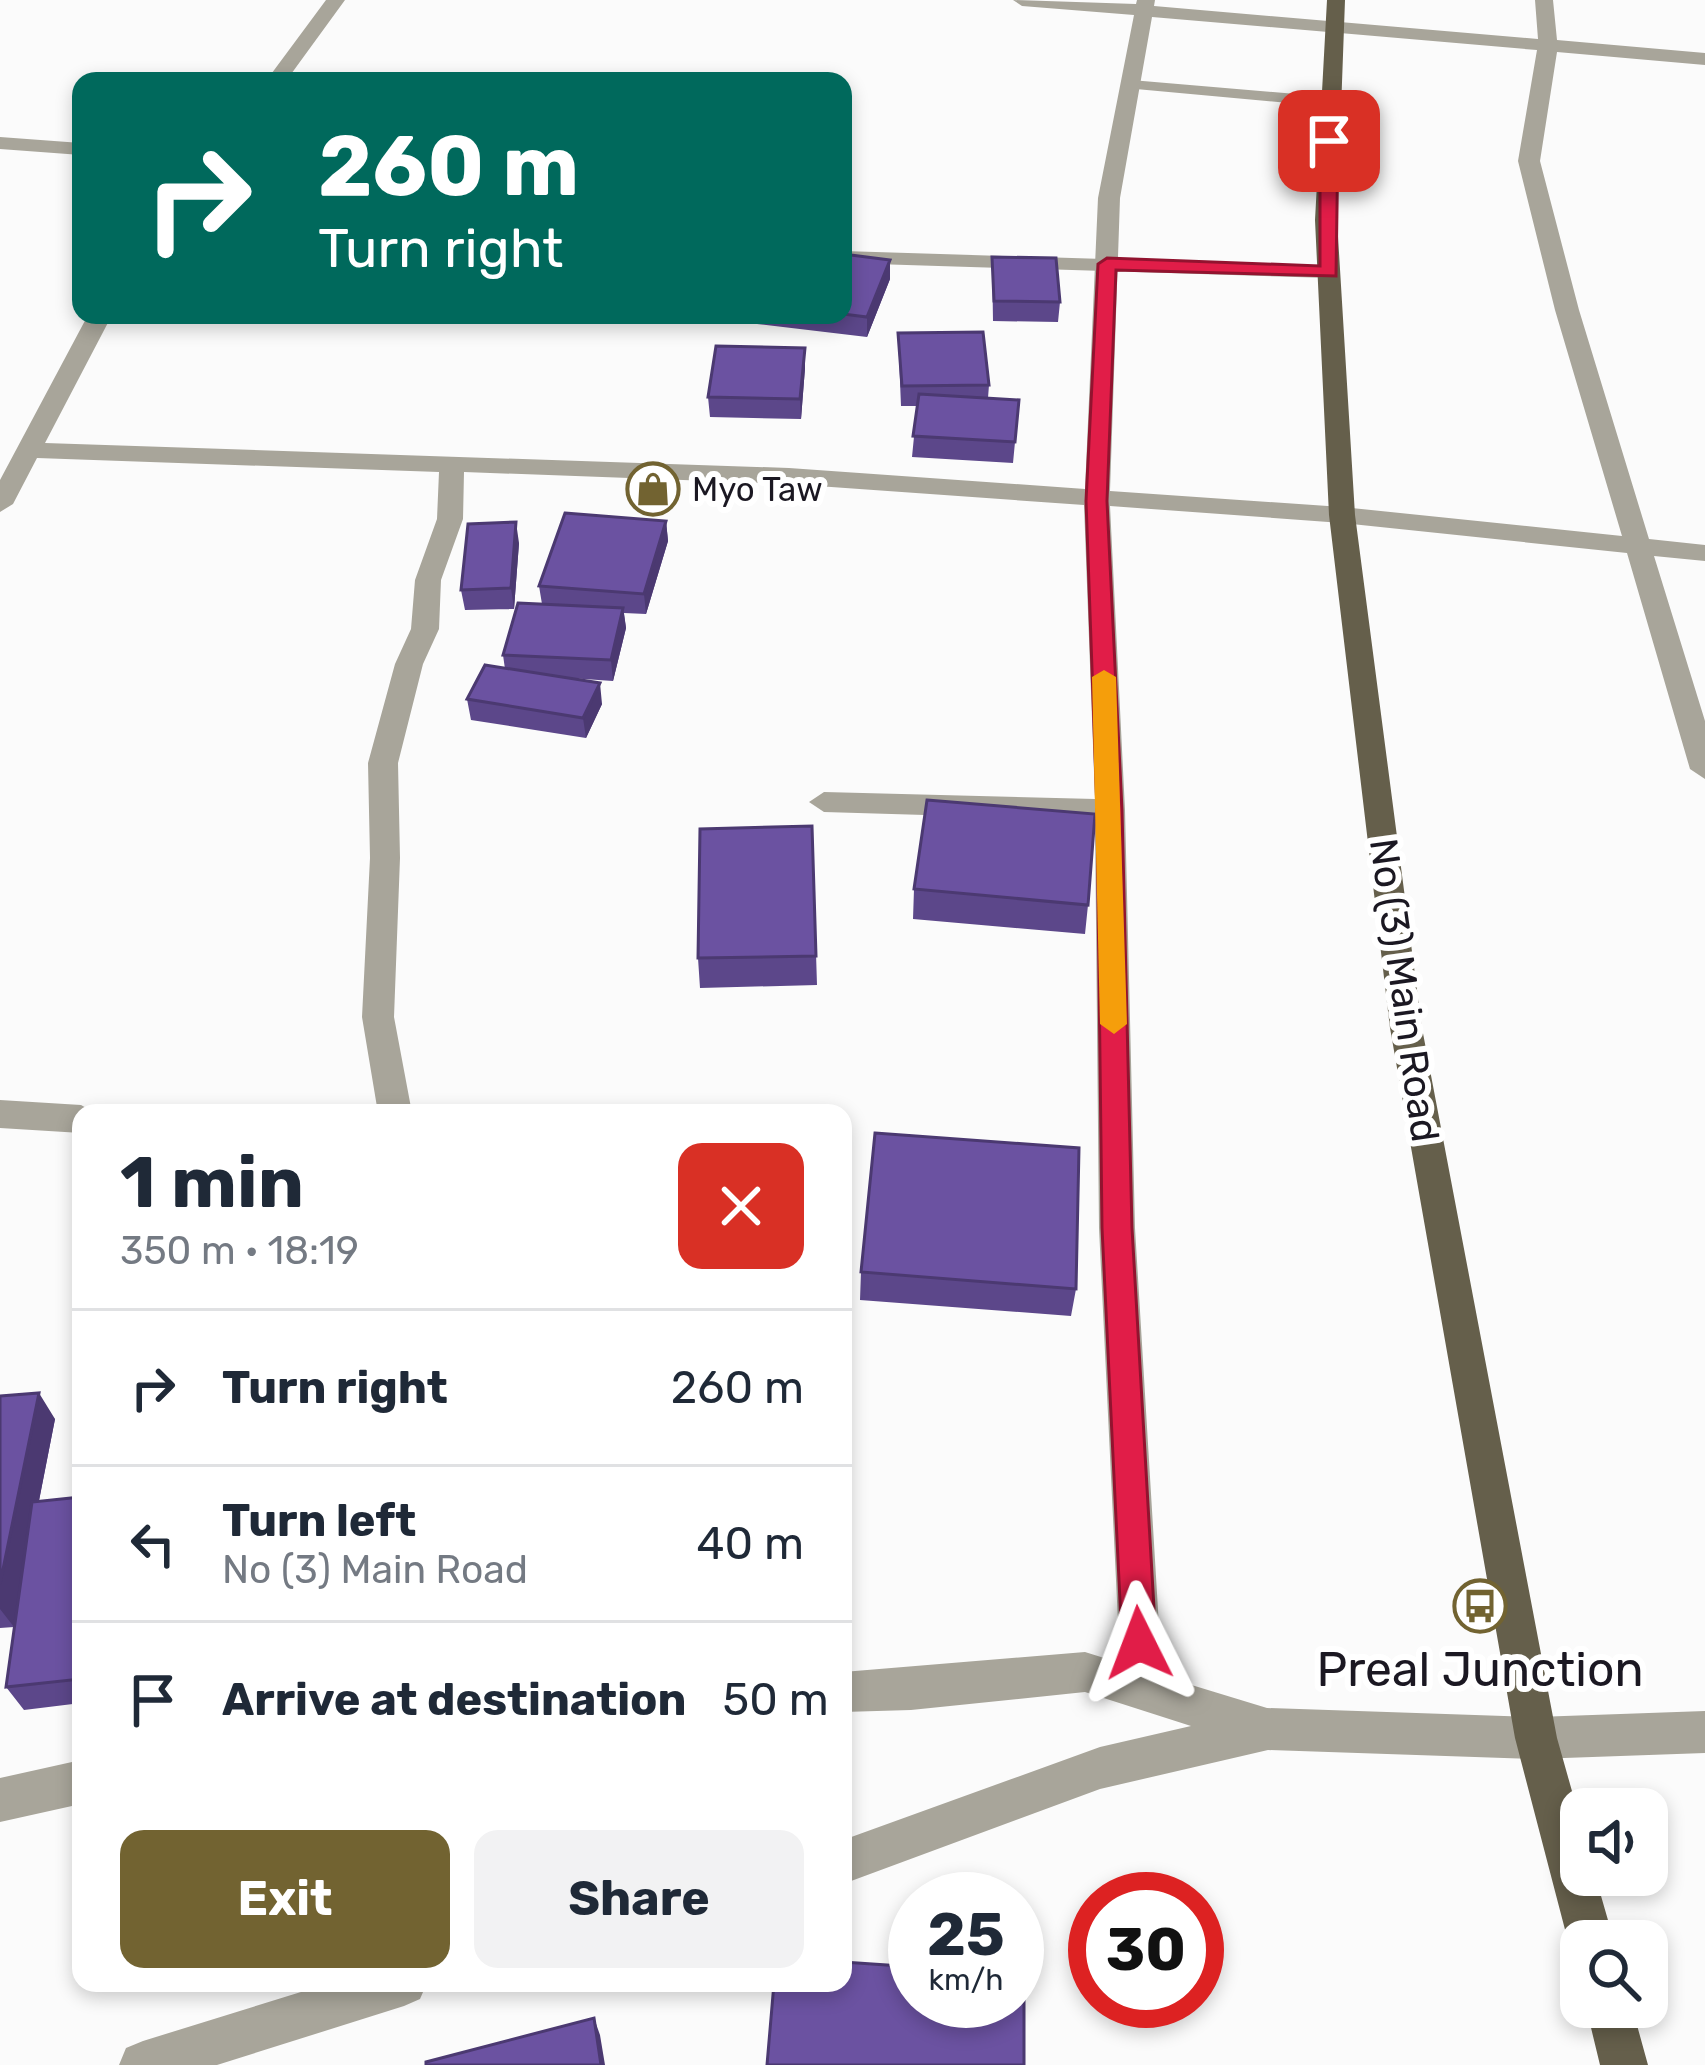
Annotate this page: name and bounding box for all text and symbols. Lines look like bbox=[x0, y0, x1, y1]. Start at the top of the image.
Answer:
pin bbox=[1278, 90, 1380, 192]
icon: arrive bbox=[1296, 108, 1362, 174]
text: 260 m bbox=[318, 116, 579, 216]
icon: right bbox=[120, 120, 276, 276]
text: Turn right bbox=[318, 217, 563, 281]
shop icon: Myo Taw bbox=[625, 461, 681, 517]
place label: Myo Taw bbox=[692, 470, 823, 509]
street label: No (3) Main Road bbox=[1360, 835, 1448, 1145]
text: 1 min bbox=[120, 1140, 304, 1225]
button: close bbox=[678, 1143, 804, 1269]
text: 350 m · 18:19 bbox=[120, 1228, 359, 1274]
icon: right bbox=[120, 1355, 186, 1421]
text: Turn right bbox=[222, 1361, 448, 1414]
text: 260 m bbox=[671, 1361, 804, 1414]
text: Turn left bbox=[222, 1494, 416, 1547]
icon: left bbox=[120, 1511, 186, 1577]
text: 40 m bbox=[696, 1517, 804, 1570]
text: No (3) Main Road bbox=[222, 1547, 528, 1593]
bus stop icon: Preal Junction bbox=[1452, 1578, 1508, 1634]
position arrow bbox=[1076, 1580, 1202, 1706]
place label: Preal Junction bbox=[1316, 1641, 1644, 1698]
icon: arrive bbox=[120, 1667, 186, 1733]
text: Arrive at destination bbox=[222, 1673, 687, 1726]
text: 50 m bbox=[723, 1673, 829, 1726]
map controls bbox=[1560, 1788, 1668, 2028]
button: sound bbox=[1560, 1788, 1668, 1896]
button: Exit bbox=[120, 1830, 450, 1968]
button: Share bbox=[474, 1830, 804, 1968]
speed limit sign: 30 bbox=[1068, 1872, 1224, 2028]
text: 25 bbox=[927, 1899, 1005, 1970]
button: search bbox=[1560, 1920, 1668, 2028]
text: km/h bbox=[929, 1962, 1003, 1998]

